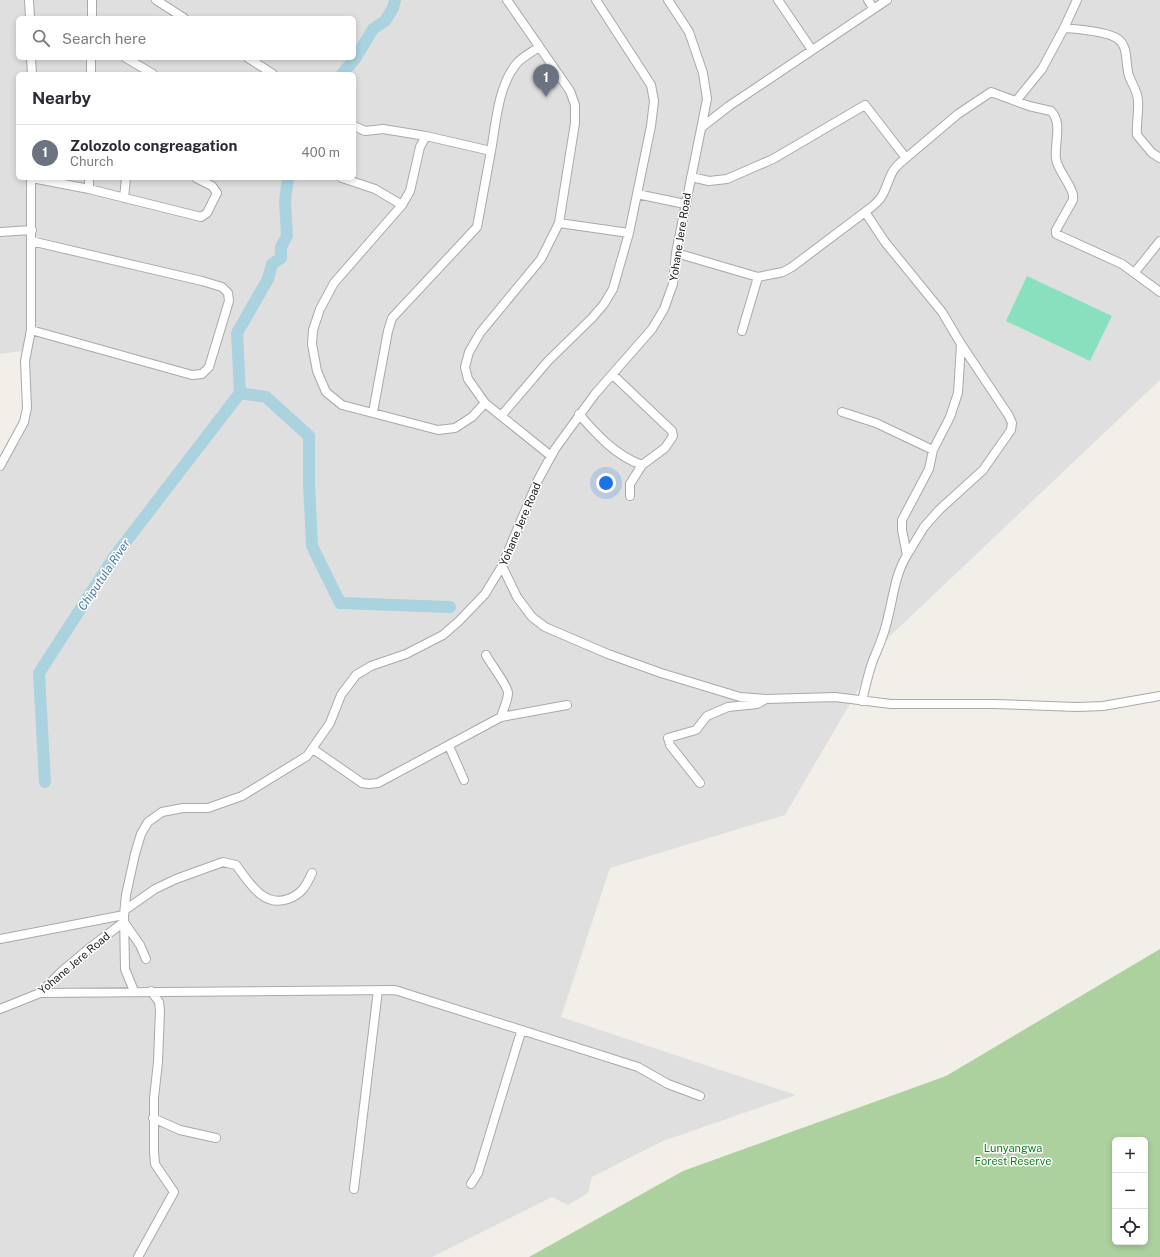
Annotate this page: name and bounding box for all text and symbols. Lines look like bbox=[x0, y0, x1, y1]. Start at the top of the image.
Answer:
search box bbox=[16, 16, 356, 60]
icon: search bbox=[30, 27, 52, 49]
text: Search here bbox=[62, 30, 146, 47]
pin: 1 bbox=[533, 64, 559, 97]
text: Nearby bbox=[32, 88, 91, 108]
text: Zolozolo congreagation bbox=[70, 137, 237, 154]
text: 1 bbox=[42, 145, 48, 160]
text: 400 m bbox=[302, 145, 340, 160]
text: Church bbox=[70, 154, 114, 169]
street label: Yohane Jere Road bbox=[667, 192, 693, 282]
your location bbox=[596, 473, 616, 493]
street label: Yohane Jere Road bbox=[497, 481, 543, 567]
water label: Chiputula River bbox=[75, 536, 133, 613]
street label: Yohane Jere Road bbox=[36, 930, 112, 996]
map controls bbox=[1112, 1137, 1148, 1245]
button: + bbox=[1112, 1137, 1148, 1173]
park label: Lunyangwa Forest Reserve bbox=[975, 1142, 1051, 1167]
button: − bbox=[1112, 1173, 1148, 1209]
button: locate bbox=[1112, 1209, 1148, 1245]

